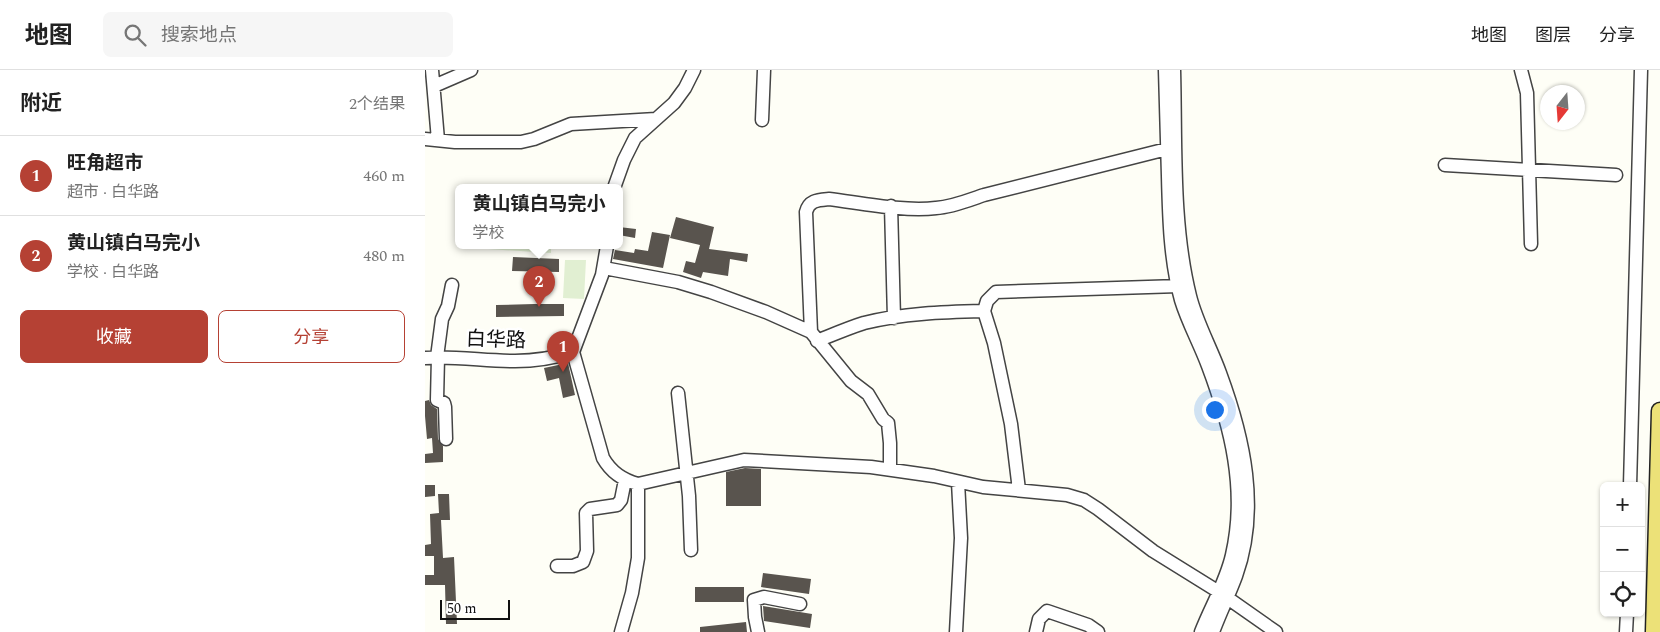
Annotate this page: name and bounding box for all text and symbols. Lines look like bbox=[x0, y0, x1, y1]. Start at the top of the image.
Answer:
search box bbox=[103, 12, 453, 57]
text: 地图 bbox=[25, 18, 73, 54]
icon: search bbox=[121, 21, 149, 49]
text: 搜索地点 bbox=[161, 21, 237, 50]
text: 地图 bbox=[1471, 22, 1507, 49]
text: 图层 bbox=[1535, 22, 1571, 49]
text: 分享 bbox=[1599, 22, 1635, 49]
north arrow bbox=[1540, 85, 1585, 130]
text: 附近 bbox=[20, 88, 62, 120]
text: 2个结果 bbox=[349, 92, 405, 116]
text: 旺角超市 bbox=[67, 149, 143, 178]
text: 1 bbox=[32, 164, 40, 188]
text: 460 m bbox=[363, 164, 405, 188]
text: 超市 · 白华路 bbox=[67, 180, 159, 204]
popup bbox=[455, 184, 623, 249]
text: 黄山镇白马完小 bbox=[472, 190, 606, 219]
text: 学校 bbox=[472, 221, 505, 245]
text: 黄山镇白马完小 bbox=[67, 229, 200, 258]
text: 2 bbox=[32, 244, 40, 268]
text: 480 m bbox=[363, 244, 405, 268]
text: 学校 · 白华路 bbox=[67, 260, 159, 284]
pin: 2 bbox=[523, 266, 555, 307]
button: 收藏 bbox=[20, 310, 208, 363]
button: 分享 bbox=[218, 310, 405, 363]
street label: 白华路 bbox=[465, 324, 527, 356]
pin: 1 bbox=[547, 331, 579, 372]
your location bbox=[1202, 397, 1228, 423]
map controls bbox=[1600, 482, 1645, 617]
button: + bbox=[1600, 482, 1645, 527]
button: − bbox=[1600, 527, 1645, 572]
button: locate bbox=[1600, 572, 1645, 617]
scale bar bbox=[440, 597, 510, 620]
text: 50 m bbox=[447, 598, 477, 619]

